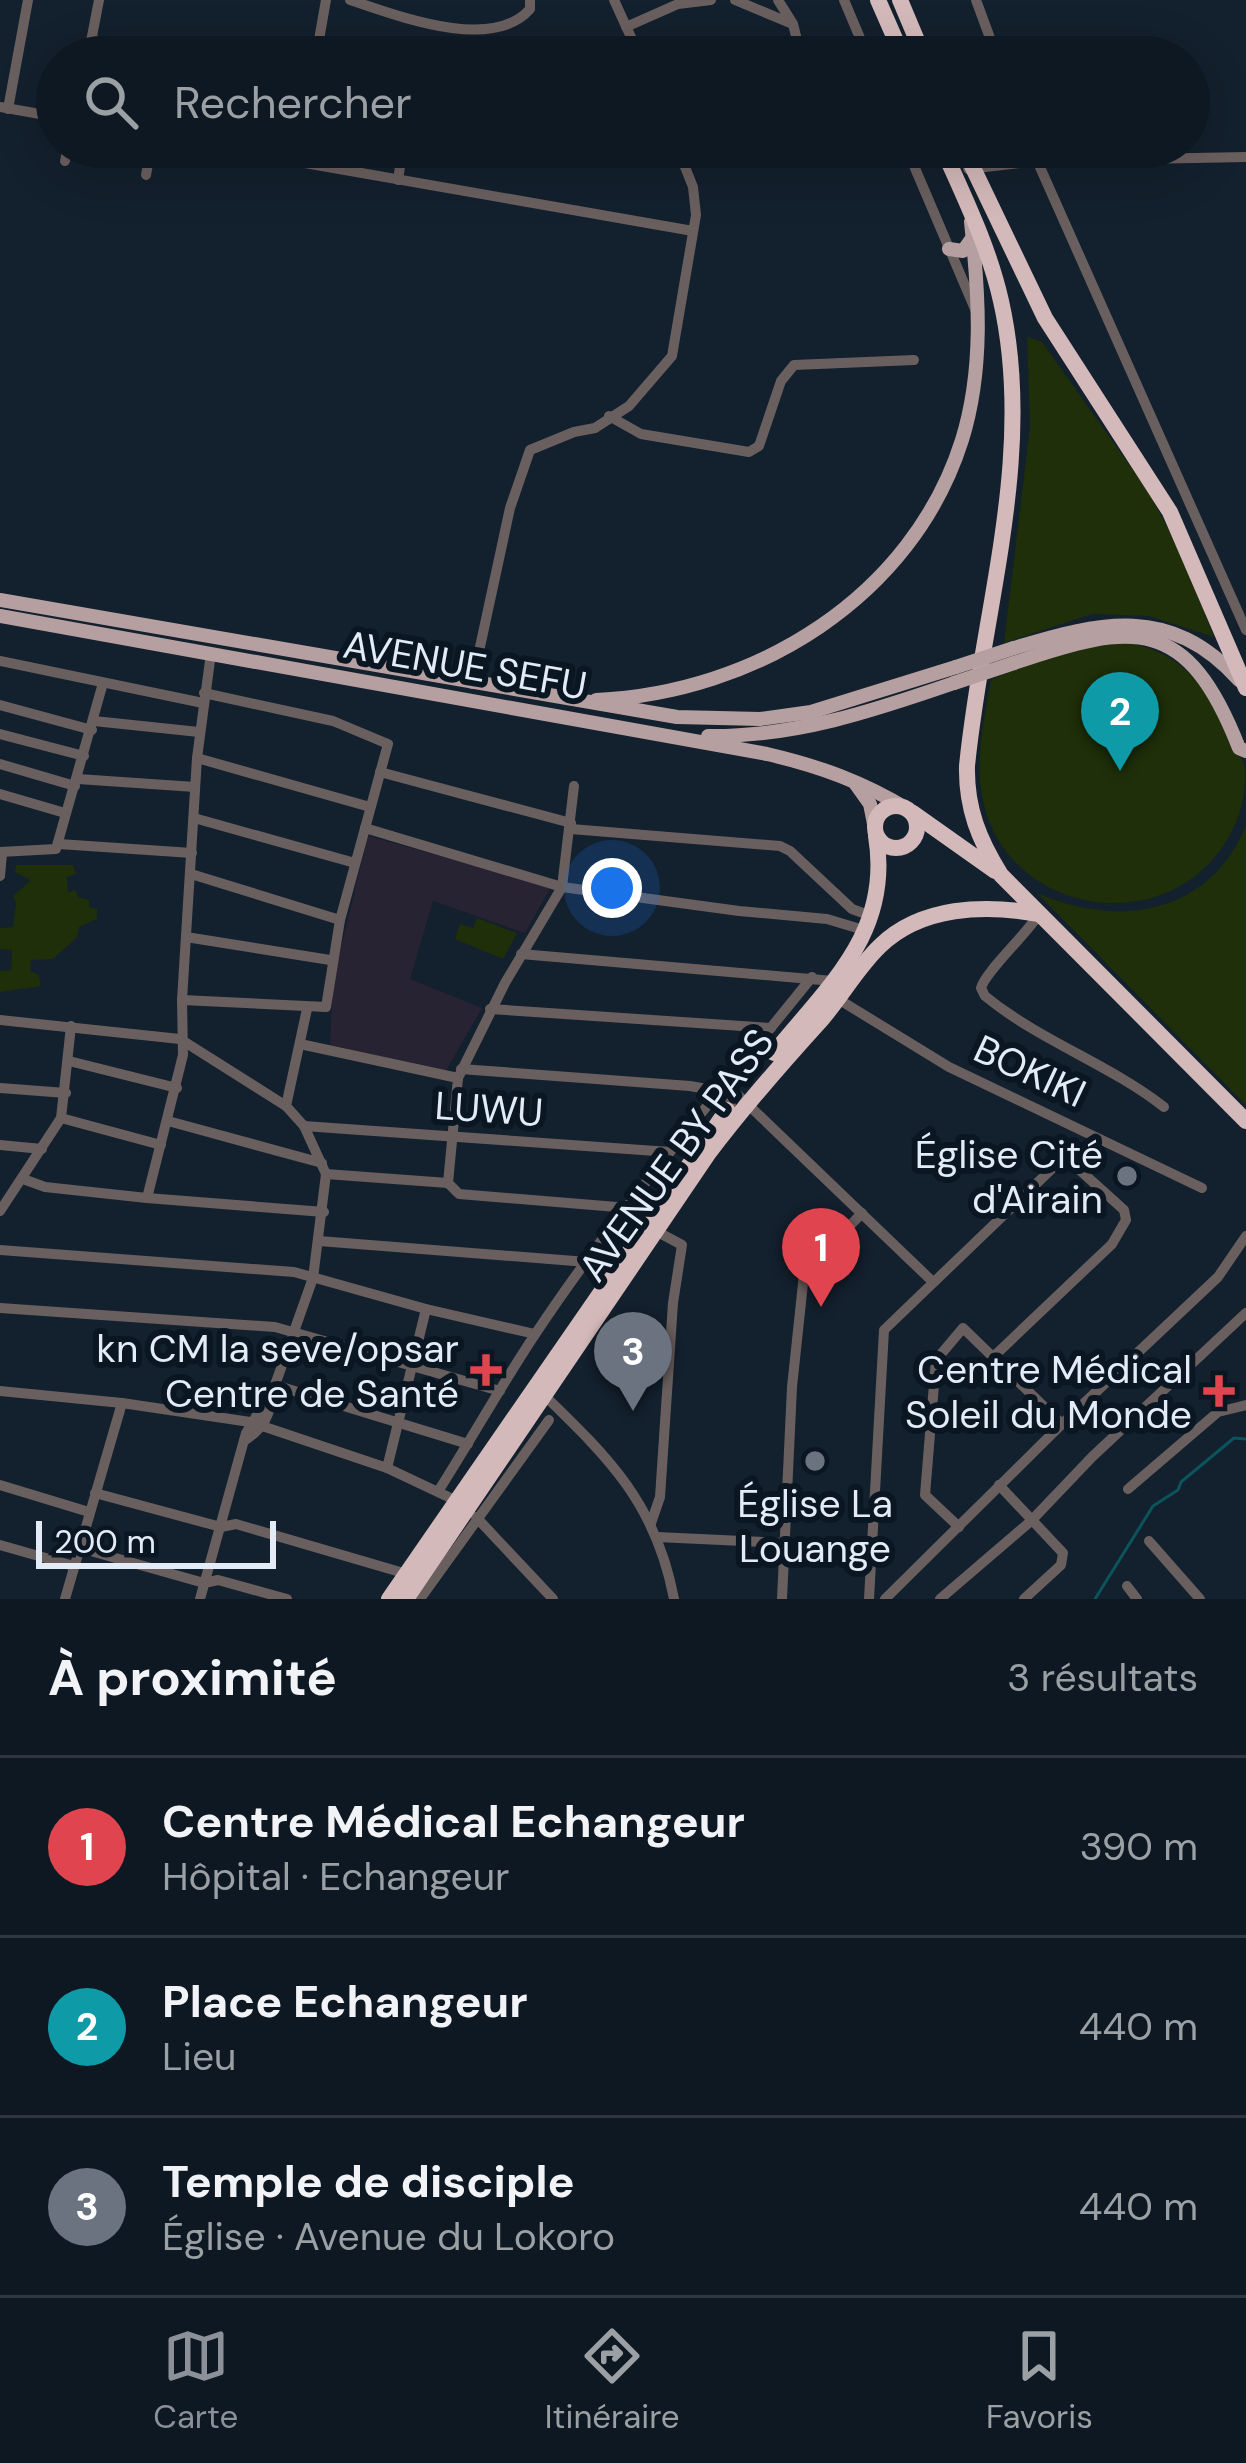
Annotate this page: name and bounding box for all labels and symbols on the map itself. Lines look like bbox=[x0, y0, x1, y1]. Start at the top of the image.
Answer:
street label: AVENUE SEFU bbox=[339, 619, 591, 711]
pin: 2 bbox=[1081, 672, 1159, 771]
your location bbox=[582, 858, 642, 918]
street label: AVENUE BY PASS bbox=[567, 1018, 785, 1292]
street label: BOKIKI bbox=[966, 1023, 1094, 1119]
street label: LUWU bbox=[433, 1080, 545, 1138]
place label: Église Cité d'Airain bbox=[915, 1129, 1103, 1225]
marker: Église Cité d'Airain bbox=[1114, 1163, 1140, 1189]
pin: 1 bbox=[782, 1208, 860, 1307]
pin: 3 bbox=[594, 1312, 672, 1411]
place label: kn CM la seve/opsar Centre de Santé bbox=[96, 1323, 459, 1419]
place label: Centre Médical Soleil du Monde bbox=[905, 1344, 1192, 1440]
marker: kn CM la seve/opsar Centre de Santé bbox=[470, 1354, 502, 1386]
marker: Centre Médical Soleil du Monde bbox=[1203, 1375, 1235, 1407]
marker: Église La Louange bbox=[802, 1448, 828, 1474]
place label: Église La Louange bbox=[737, 1478, 893, 1574]
scale bar bbox=[36, 1515, 276, 1568]

